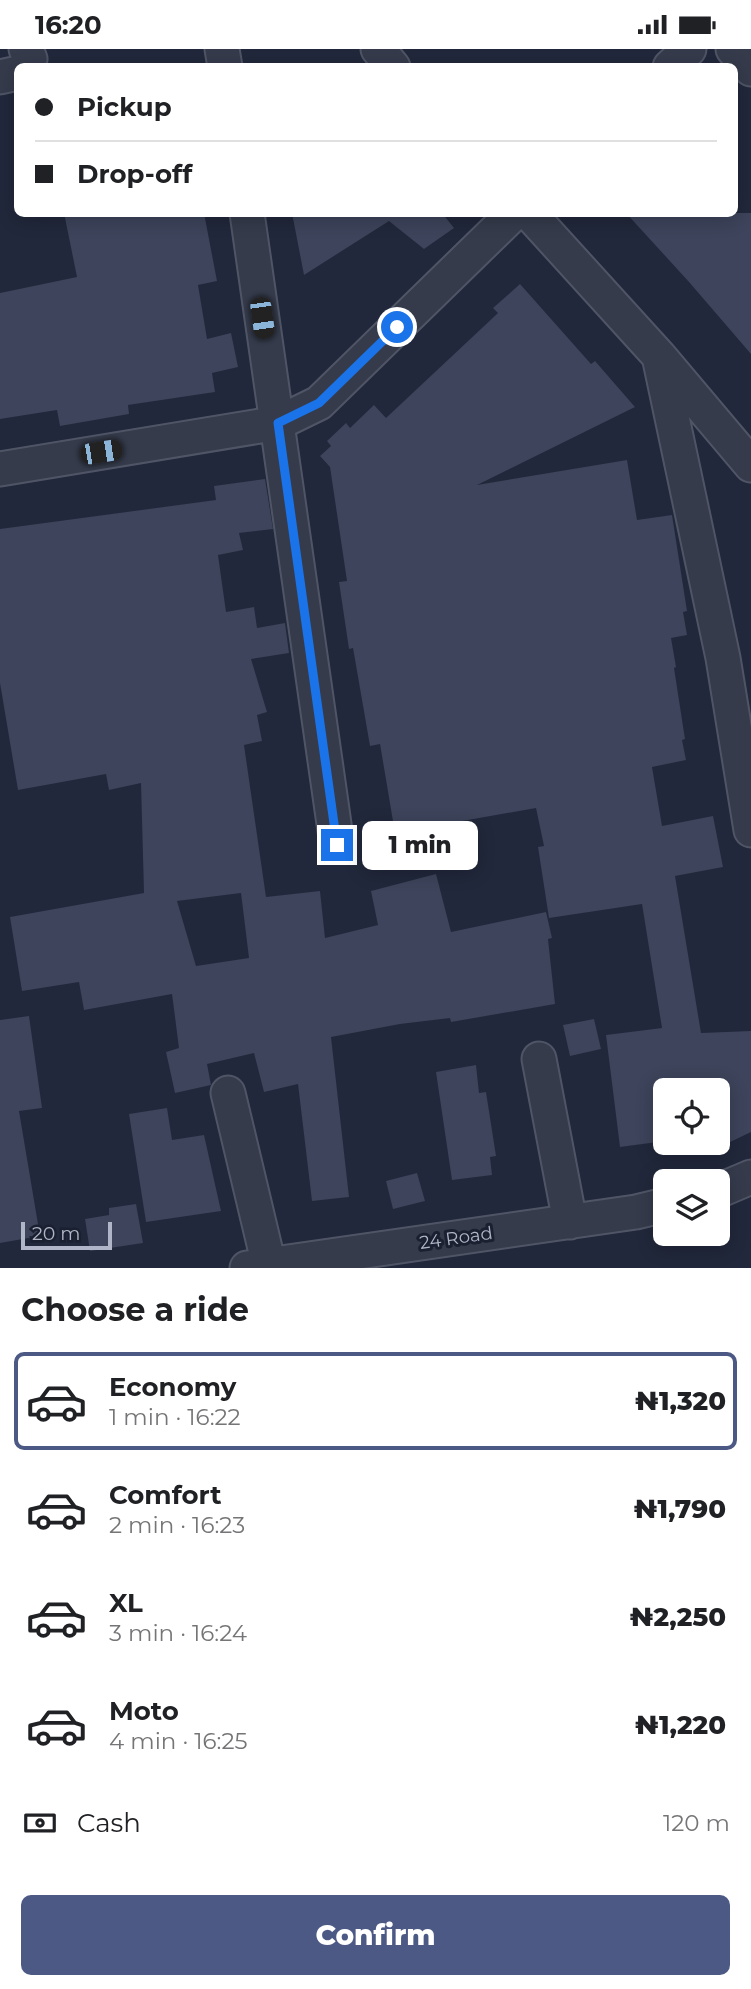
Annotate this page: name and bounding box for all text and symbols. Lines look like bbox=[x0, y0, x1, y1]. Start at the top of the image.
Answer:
text: 16:20 bbox=[35, 9, 102, 41]
text: Pickup bbox=[77, 91, 172, 123]
text: Drop-off bbox=[77, 158, 192, 190]
car bbox=[249, 296, 276, 340]
route start bbox=[381, 311, 413, 343]
car bbox=[79, 438, 124, 466]
callout: 1 min bbox=[362, 821, 477, 869]
route end bbox=[321, 829, 353, 861]
text: 1 min bbox=[388, 831, 452, 859]
map controls bbox=[653, 1078, 730, 1246]
button: locate bbox=[653, 1078, 730, 1155]
button: layers bbox=[653, 1169, 730, 1246]
scale bar bbox=[21, 1219, 112, 1251]
text: 20 m bbox=[32, 1222, 80, 1245]
street label: 24 Road bbox=[418, 1222, 494, 1254]
text: Choose a ride bbox=[21, 1290, 249, 1329]
icon: car bbox=[25, 1370, 88, 1433]
text: Economy bbox=[109, 1371, 236, 1403]
text: ₦1,320 bbox=[635, 1385, 726, 1417]
text: 1 min · 16:22 bbox=[109, 1403, 241, 1431]
icon: car bbox=[25, 1478, 88, 1541]
text: Comfort bbox=[109, 1479, 221, 1511]
text: ₦1,790 bbox=[634, 1493, 726, 1525]
text: 2 min · 16:23 bbox=[109, 1511, 245, 1539]
icon: car bbox=[25, 1586, 88, 1649]
text: XL bbox=[109, 1587, 143, 1619]
text: ₦2,250 bbox=[630, 1601, 726, 1633]
text: 3 min · 16:24 bbox=[109, 1619, 247, 1647]
icon: car bbox=[25, 1694, 88, 1757]
text: Moto bbox=[109, 1695, 179, 1727]
text: ₦1,220 bbox=[635, 1709, 726, 1741]
text: 4 min · 16:25 bbox=[109, 1727, 247, 1755]
icon: cash bbox=[21, 1804, 59, 1842]
text: Cash bbox=[77, 1807, 141, 1839]
text: 120 m bbox=[663, 1809, 730, 1837]
button: Confirm bbox=[21, 1895, 730, 1975]

